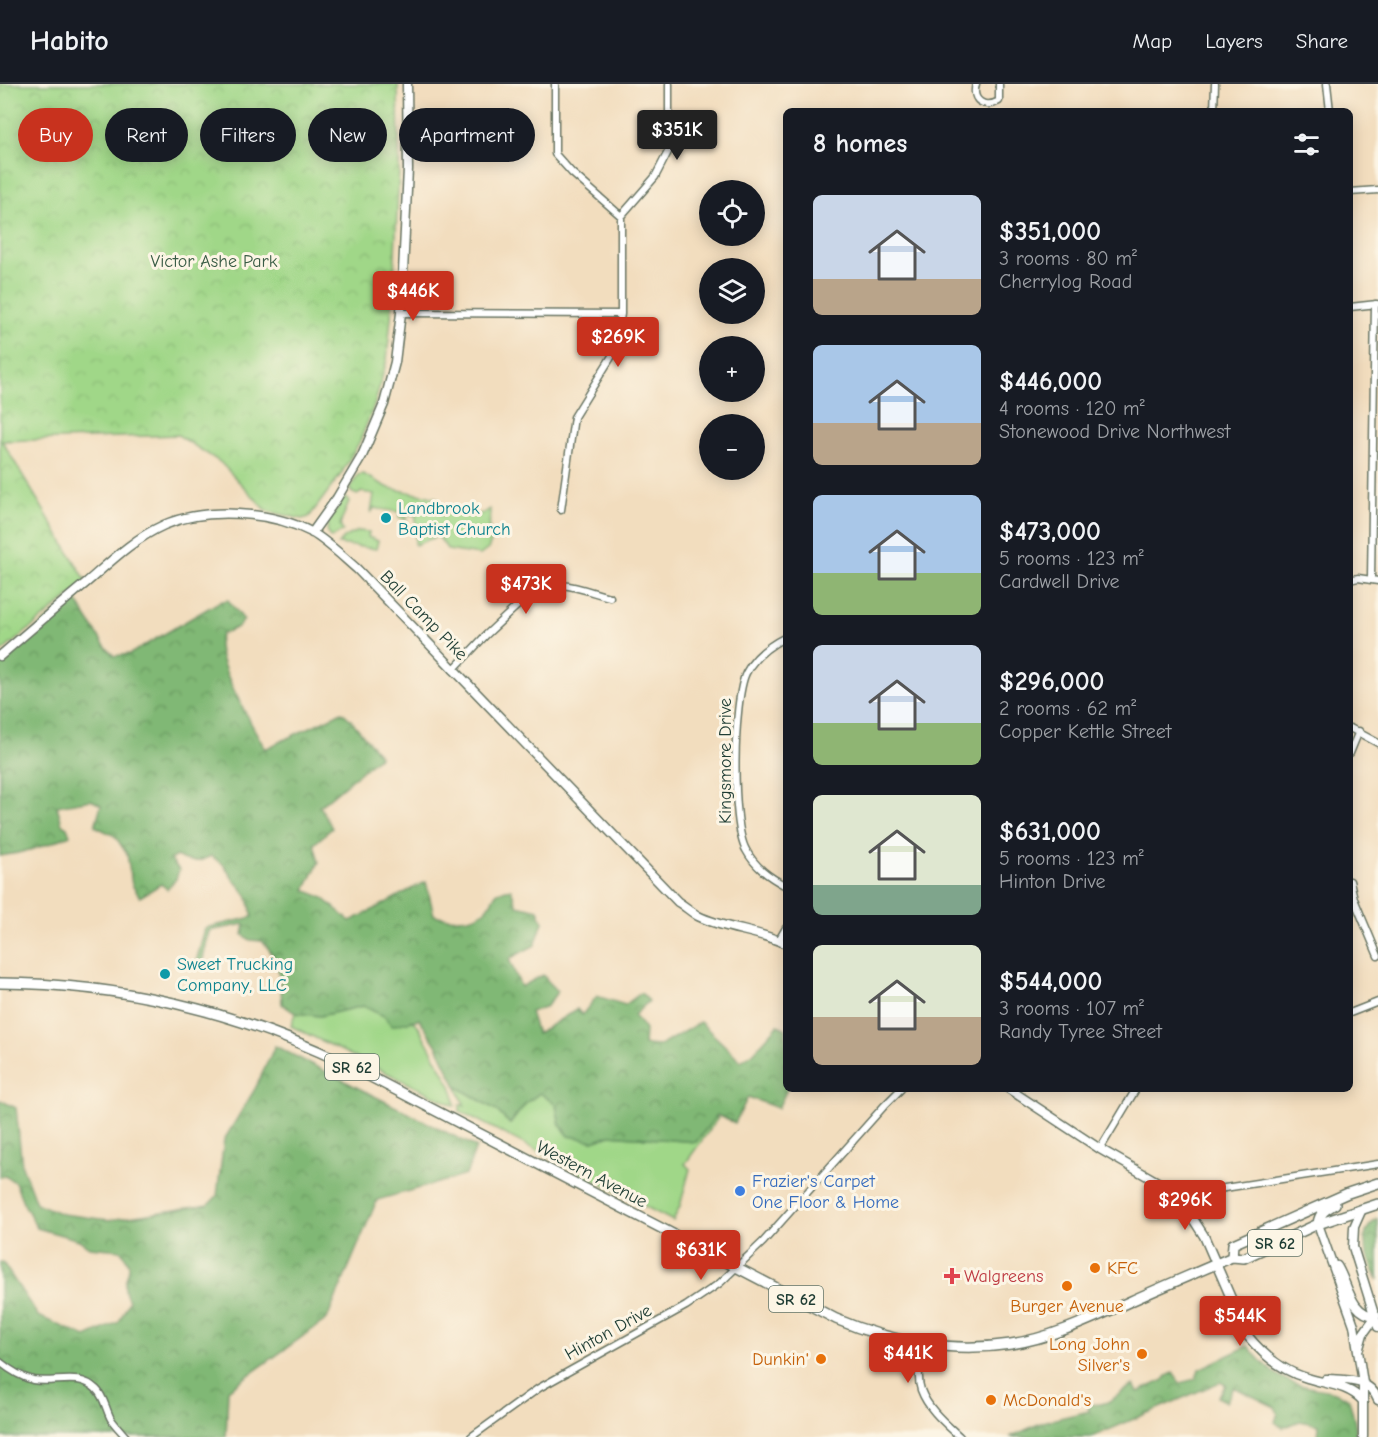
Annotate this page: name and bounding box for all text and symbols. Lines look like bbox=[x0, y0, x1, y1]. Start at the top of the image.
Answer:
text: Habito bbox=[30, 25, 109, 57]
text: Map bbox=[1133, 29, 1172, 53]
text: Layers bbox=[1205, 29, 1263, 53]
text: Share bbox=[1296, 29, 1348, 53]
chip: Buy bbox=[18, 108, 93, 162]
chip: Rent bbox=[105, 108, 188, 162]
chip: Filters bbox=[200, 108, 296, 162]
chip: New bbox=[308, 108, 387, 162]
chip: Apartment bbox=[399, 108, 535, 162]
pin: $351K bbox=[635, 110, 719, 161]
text: $351K bbox=[651, 118, 703, 141]
icon: filters bbox=[1290, 128, 1323, 161]
text: 8 homes bbox=[813, 129, 907, 159]
map controls bbox=[699, 180, 765, 480]
button: locate bbox=[699, 180, 765, 246]
text: $351,000 bbox=[999, 217, 1101, 247]
icon: home bbox=[861, 219, 933, 291]
text: 3 rooms · 80 m² bbox=[999, 247, 1137, 270]
park label: Victor Ashe Park bbox=[151, 251, 278, 272]
button: layers bbox=[699, 258, 765, 324]
text: Cherrylog Road bbox=[999, 270, 1132, 293]
pin: $446K bbox=[371, 271, 455, 322]
text: $446K bbox=[387, 279, 439, 302]
pin: $269K bbox=[576, 317, 660, 368]
text: $269K bbox=[591, 325, 645, 348]
button: + bbox=[699, 336, 765, 402]
text: $446,000 bbox=[999, 367, 1102, 397]
icon: home bbox=[861, 369, 933, 441]
text: 4 rooms · 120 m² bbox=[999, 397, 1145, 420]
button: − bbox=[699, 414, 765, 480]
text: Stonewood Drive Northwest bbox=[999, 420, 1230, 443]
place label: Landbrook Baptist Church bbox=[398, 498, 511, 540]
marker: Landbrook Baptist Church bbox=[379, 511, 393, 525]
text: $473,000 bbox=[999, 517, 1101, 547]
icon: home bbox=[861, 519, 933, 591]
text: 5 rooms · 123 m² bbox=[999, 547, 1144, 570]
pin: $473K bbox=[484, 564, 568, 615]
street label: Ball Camp Pike bbox=[376, 566, 472, 665]
text: Cardwell Drive bbox=[999, 570, 1120, 593]
text: $473K bbox=[500, 572, 552, 595]
text: $296,000 bbox=[999, 667, 1104, 697]
icon: home bbox=[861, 669, 933, 741]
text: 2 rooms · 62 m² bbox=[999, 697, 1136, 720]
street label: Kingsmore Drive bbox=[715, 698, 736, 824]
text: Copper Kettle Street bbox=[999, 720, 1172, 743]
text: $631,000 bbox=[999, 817, 1101, 847]
icon: home bbox=[861, 819, 933, 891]
text: 5 rooms · 123 m² bbox=[999, 847, 1144, 870]
text: Hinton Drive bbox=[999, 870, 1106, 893]
place label: Sweet Trucking Company, LLC bbox=[177, 954, 293, 996]
marker: Sweet Trucking Company, LLC bbox=[158, 967, 172, 981]
text: $544,000 bbox=[999, 967, 1102, 997]
icon: home bbox=[861, 969, 933, 1041]
text: 3 rooms · 107 m² bbox=[999, 997, 1144, 1020]
text: Randy Tyree Street bbox=[999, 1020, 1162, 1043]
road number: SR 62 bbox=[325, 1054, 379, 1080]
street label: Western Avenue bbox=[533, 1136, 651, 1212]
place label: Frazier's Carpet One Floor & Home bbox=[752, 1171, 899, 1213]
pin: $296K bbox=[1143, 1180, 1227, 1231]
marker: Frazier's Carpet One Floor & Home bbox=[733, 1184, 747, 1198]
text: $296K bbox=[1158, 1188, 1212, 1211]
pin: $631K bbox=[659, 1230, 743, 1281]
road number: SR 62 bbox=[1248, 1230, 1302, 1256]
text: $631K bbox=[675, 1238, 727, 1261]
place label: KFC bbox=[1107, 1258, 1138, 1279]
marker: KFC bbox=[1088, 1261, 1102, 1275]
place label: Walgreens bbox=[964, 1266, 1043, 1287]
marker: Walgreens bbox=[945, 1269, 959, 1283]
marker: Burger Avenue bbox=[1060, 1279, 1074, 1293]
road number: SR 62 bbox=[769, 1286, 823, 1312]
place label: Burger Avenue bbox=[1010, 1296, 1124, 1317]
pin: $544K bbox=[1198, 1296, 1282, 1347]
street label: Hinton Drive bbox=[561, 1300, 655, 1365]
text: $544K bbox=[1214, 1304, 1266, 1327]
pin: $441K bbox=[866, 1333, 950, 1384]
place label: Long John Silver's bbox=[1049, 1334, 1130, 1376]
text: $441K bbox=[883, 1341, 933, 1364]
marker: Long John Silver's bbox=[1135, 1347, 1149, 1361]
place label: Dunkin' bbox=[752, 1349, 809, 1370]
marker: Dunkin' bbox=[814, 1352, 828, 1366]
place label: McDonald's bbox=[1003, 1390, 1091, 1411]
marker: McDonald's bbox=[984, 1393, 998, 1407]

